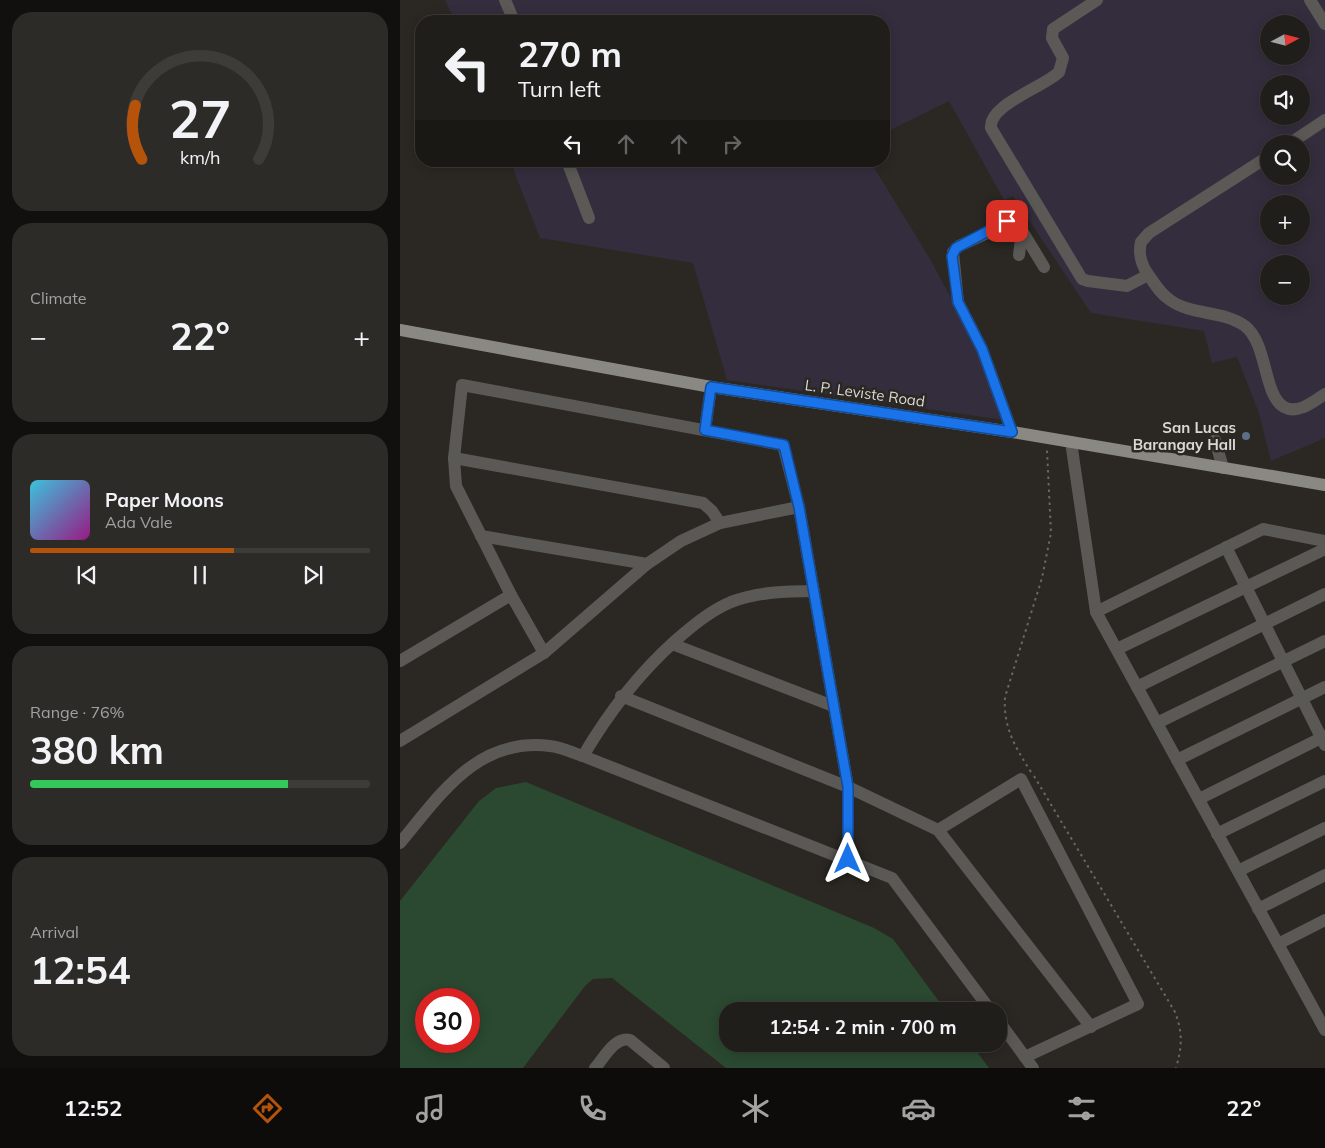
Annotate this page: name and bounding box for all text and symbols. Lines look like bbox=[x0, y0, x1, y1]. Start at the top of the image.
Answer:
north arrow bbox=[1260, 15, 1310, 65]
map controls bbox=[1260, 15, 1310, 305]
text: 270 m bbox=[518, 32, 622, 76]
icon: left bbox=[435, 35, 500, 100]
text: Turn left bbox=[518, 75, 601, 103]
button: sound bbox=[1260, 75, 1310, 125]
text: 27 bbox=[169, 86, 231, 151]
icon: left bbox=[559, 130, 587, 158]
icon: ahead bbox=[612, 130, 640, 158]
icon: ahead bbox=[665, 130, 693, 158]
icon: right bbox=[718, 130, 746, 158]
button: search bbox=[1260, 135, 1310, 185]
text: km/h bbox=[180, 146, 220, 168]
button: + bbox=[1260, 195, 1310, 245]
pin bbox=[986, 200, 1028, 242]
icon: arrive bbox=[993, 207, 1021, 235]
button: − bbox=[1260, 255, 1310, 305]
text: Climate bbox=[30, 288, 86, 308]
text: 22° bbox=[170, 312, 230, 360]
text: − bbox=[30, 319, 47, 354]
text: + bbox=[353, 319, 370, 354]
street label: L. P. Leviste Road bbox=[804, 375, 926, 411]
place label: San Lucas Barangay Hall bbox=[1133, 418, 1236, 454]
marker: San Lucas Barangay Hall bbox=[1240, 430, 1252, 442]
text: Paper Moons bbox=[105, 488, 224, 512]
text: Ada Vale bbox=[105, 512, 172, 532]
icon: previous bbox=[73, 561, 101, 589]
icon: pause bbox=[186, 561, 214, 589]
icon: next bbox=[299, 561, 327, 589]
text: Range · 76% bbox=[30, 702, 125, 722]
text: 380 km bbox=[30, 726, 164, 774]
position arrow bbox=[821, 832, 873, 884]
text: Arrival bbox=[30, 922, 79, 942]
text: 12:54 bbox=[30, 946, 131, 994]
speed limit sign: 30 bbox=[415, 988, 480, 1053]
text: 12:54 · 2 min · 700 m bbox=[769, 1015, 957, 1039]
icon: directions bbox=[250, 1091, 285, 1126]
icon: music bbox=[413, 1091, 448, 1126]
icon: phone bbox=[575, 1091, 610, 1126]
icon: climate bbox=[738, 1091, 773, 1126]
icon: car bbox=[901, 1091, 936, 1126]
icon: filters bbox=[1064, 1091, 1099, 1126]
text: 12:52 bbox=[64, 1094, 122, 1122]
text: 22° bbox=[1226, 1094, 1261, 1122]

